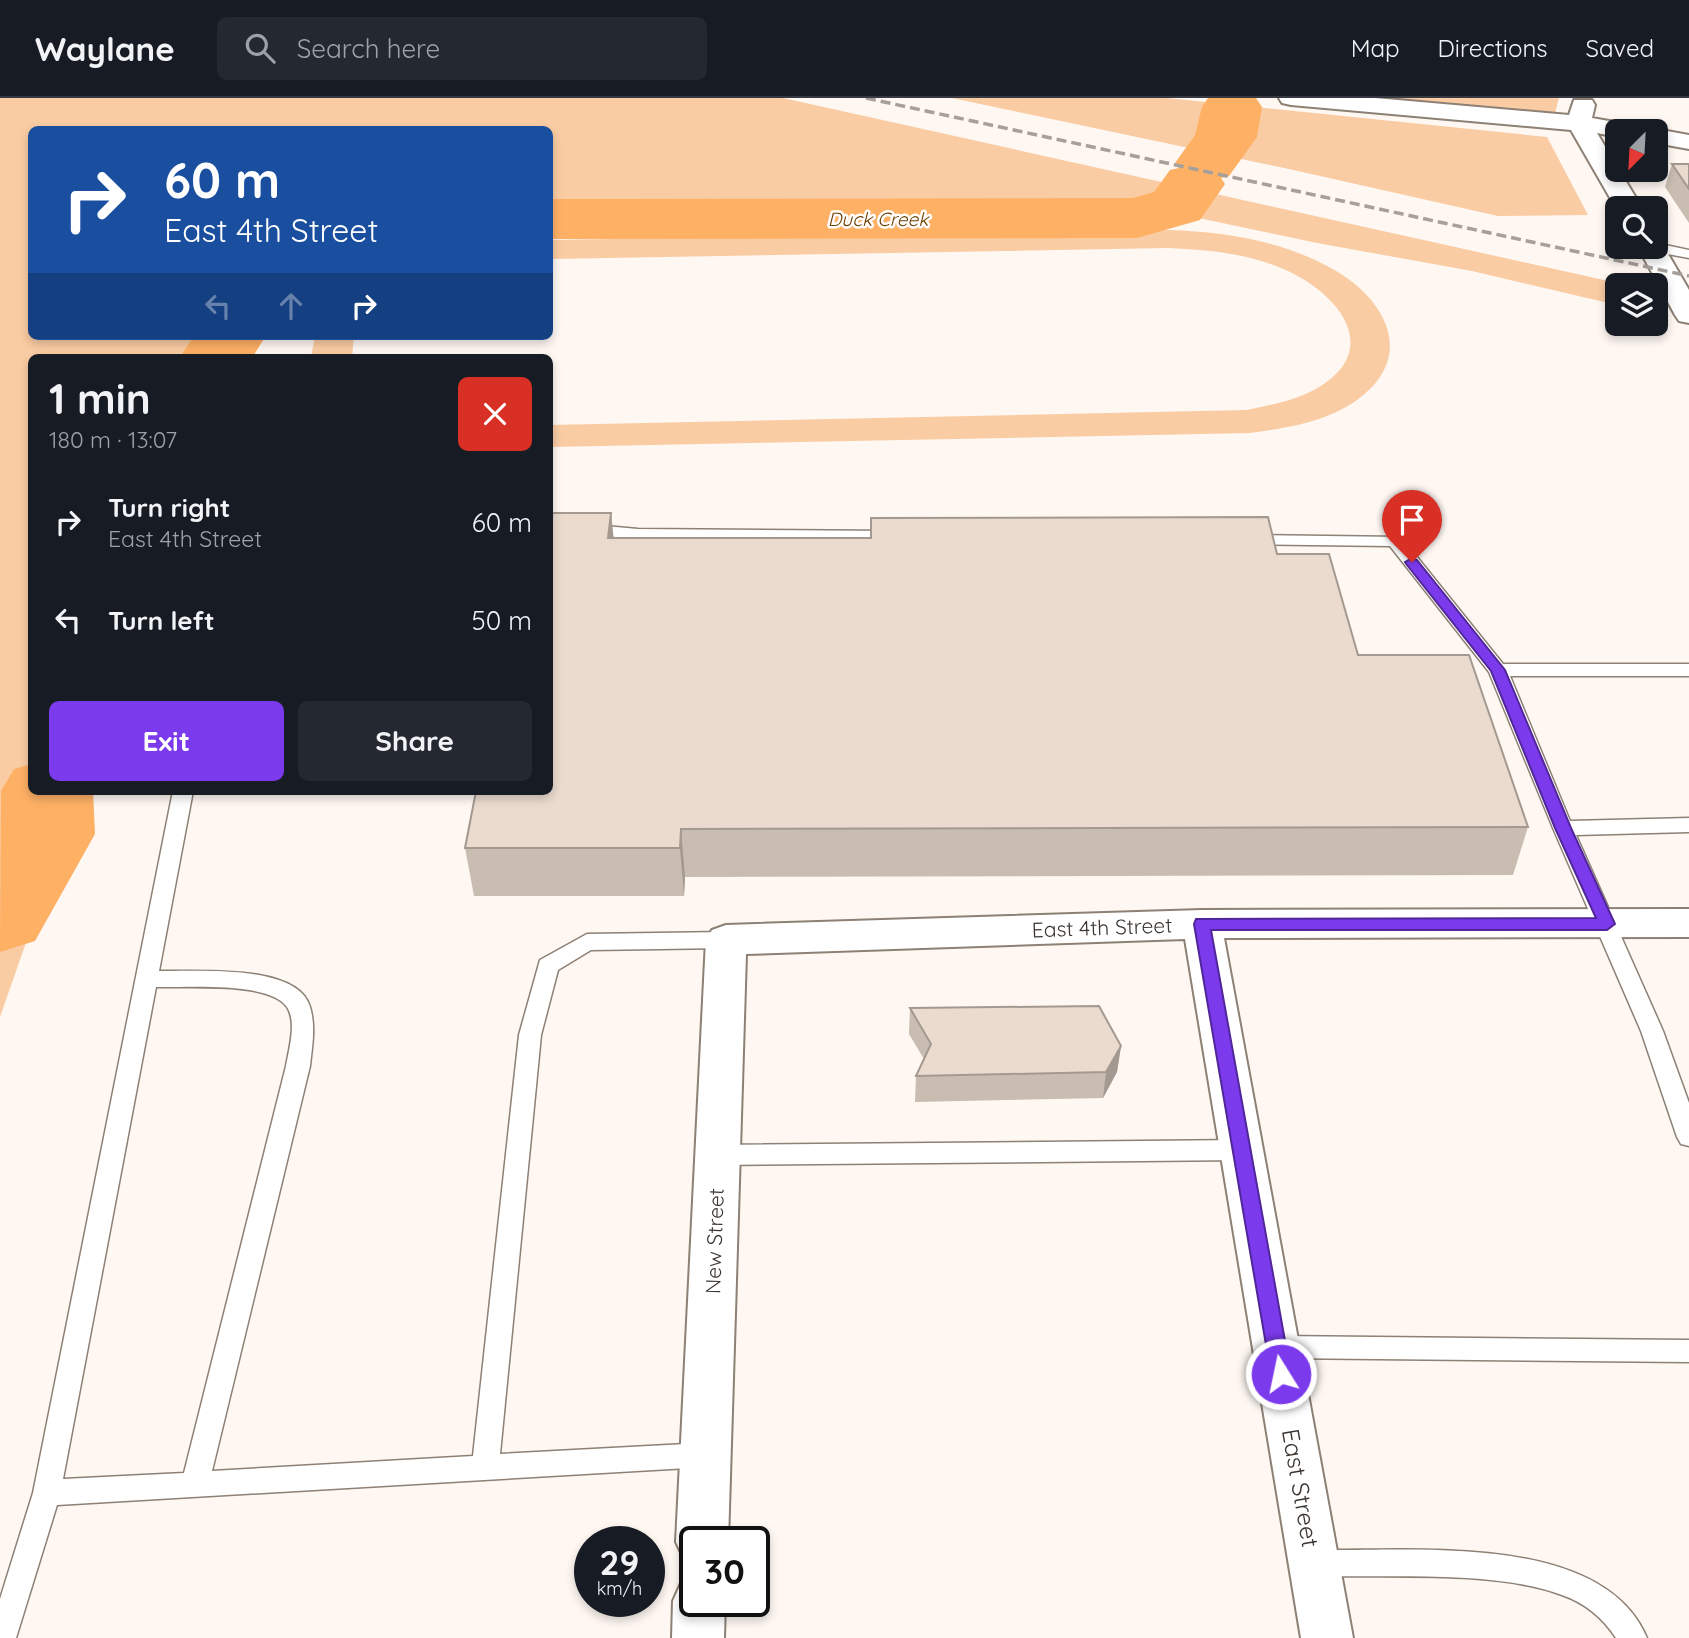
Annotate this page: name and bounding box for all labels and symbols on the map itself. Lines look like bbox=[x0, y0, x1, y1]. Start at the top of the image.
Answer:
north arrow bbox=[1605, 119, 1668, 182]
water label: Duck Creek bbox=[828, 207, 930, 231]
pin bbox=[1382, 490, 1442, 562]
street label: East 4th Street bbox=[1031, 912, 1173, 942]
street label: New Street bbox=[699, 1188, 729, 1294]
position arrow bbox=[1244, 1337, 1318, 1411]
street label: East Street bbox=[1276, 1426, 1326, 1550]
speed limit sign: 30 bbox=[679, 1526, 770, 1617]

